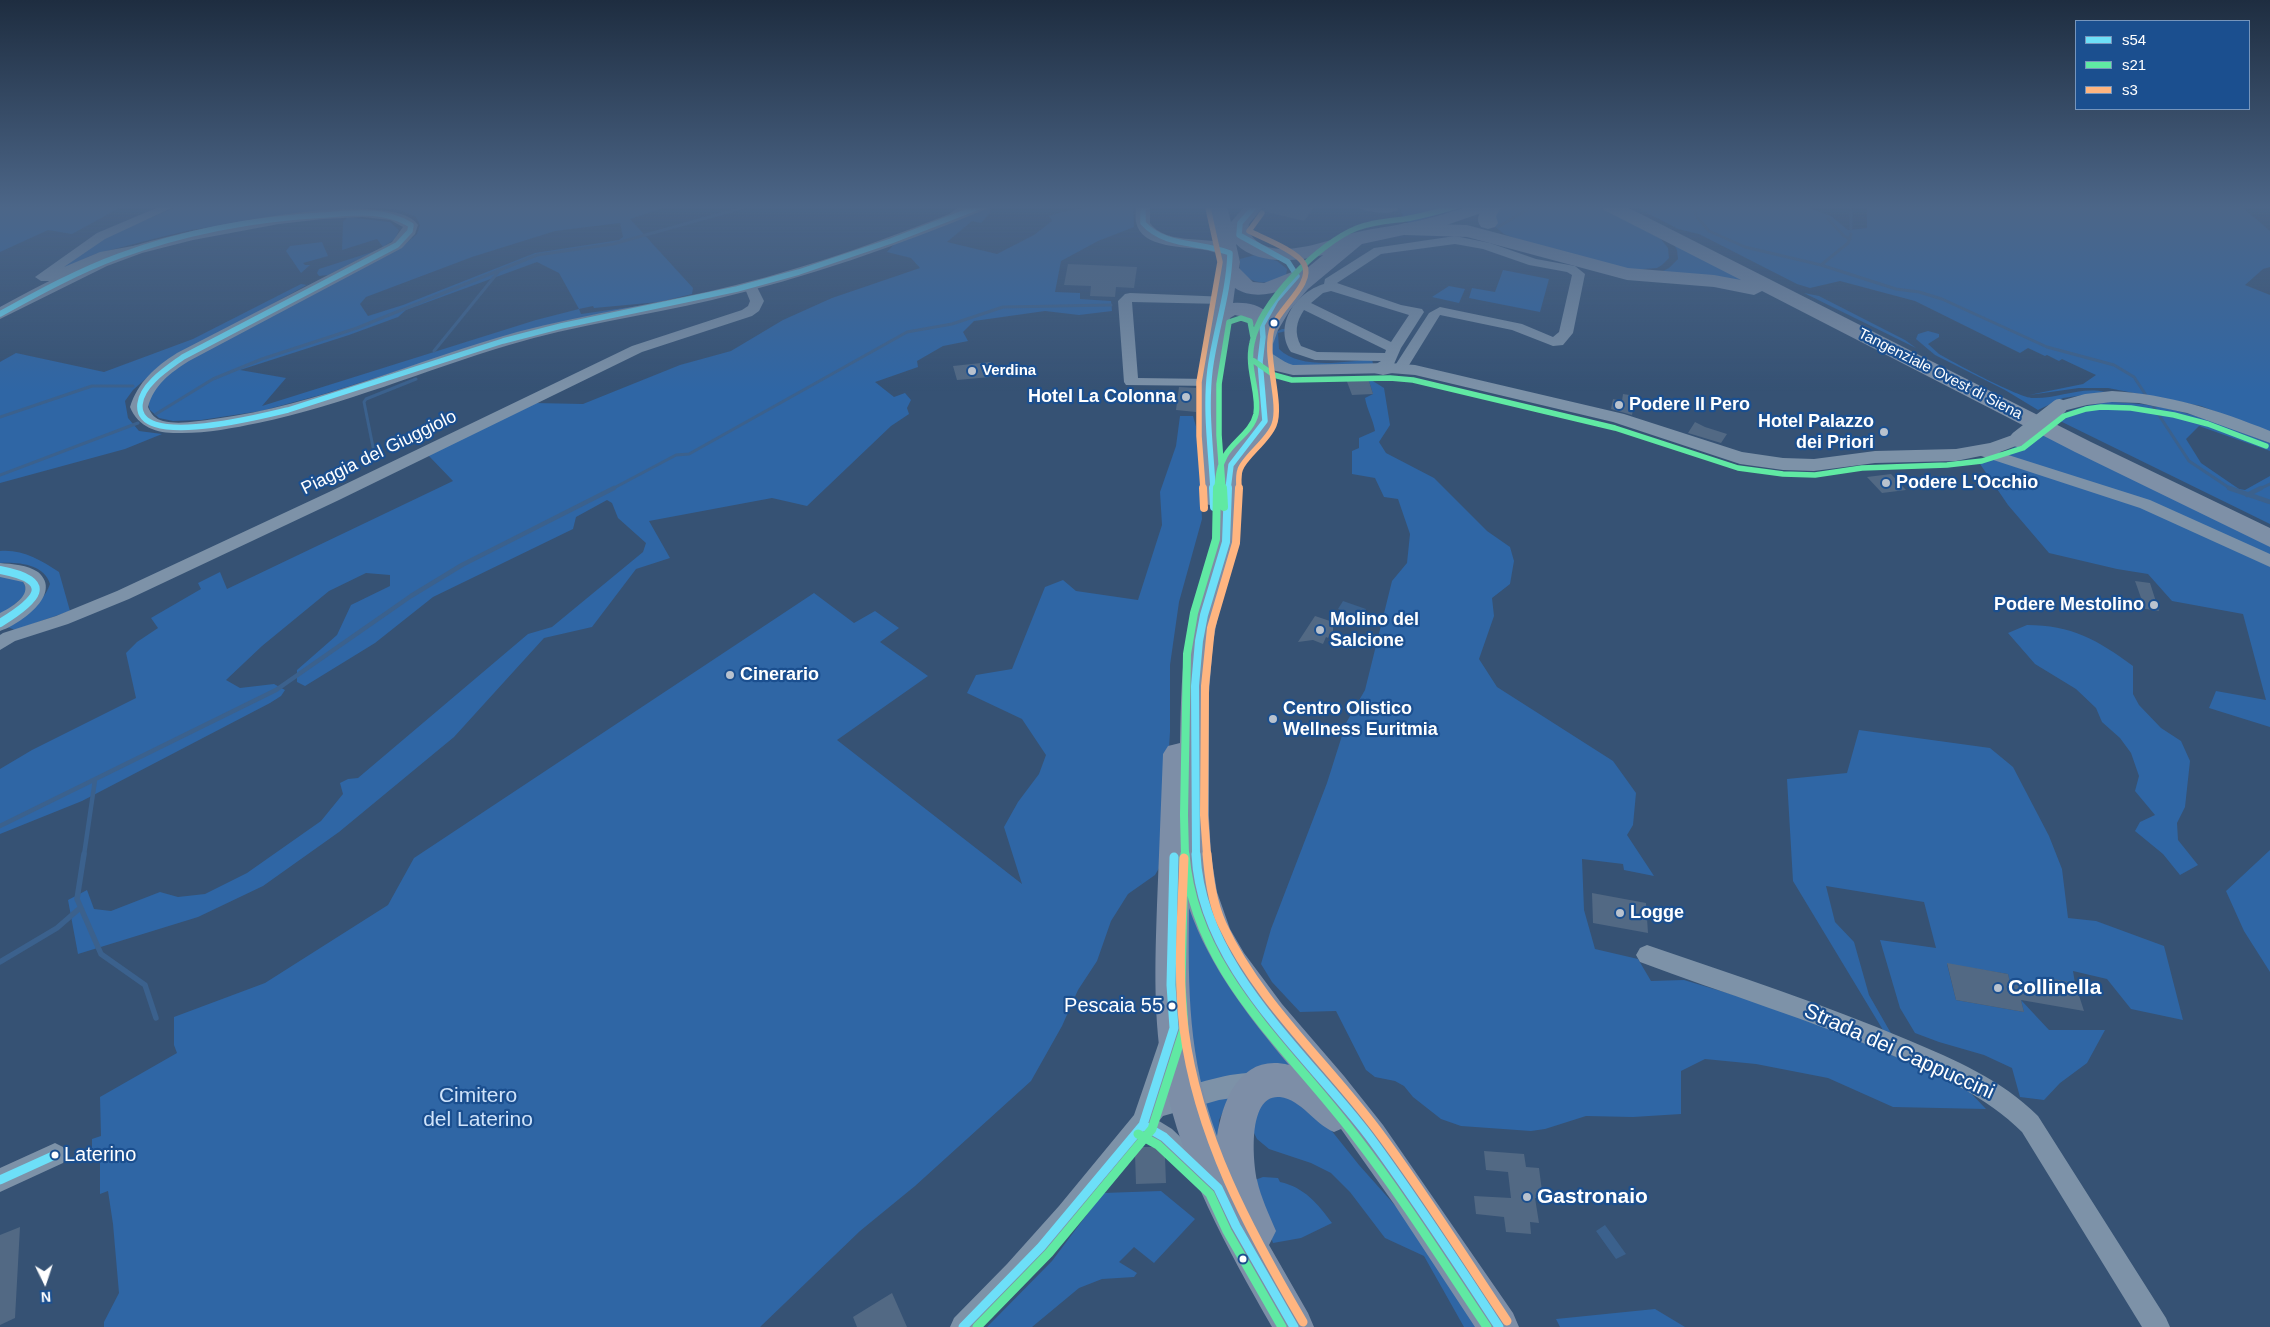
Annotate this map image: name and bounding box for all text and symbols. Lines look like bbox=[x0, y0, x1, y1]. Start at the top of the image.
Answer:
legend bbox=[2075, 20, 2250, 110]
text: s54 bbox=[2122, 31, 2146, 48]
text: s21 bbox=[2122, 56, 2146, 73]
text: s3 bbox=[2122, 81, 2138, 98]
unlabelled marker bbox=[1269, 318, 1279, 328]
street label: Tangenziale Ovest di Siena bbox=[1855, 325, 2025, 423]
place label: Verdina bbox=[982, 362, 1036, 380]
marker: Verdina bbox=[966, 365, 978, 377]
place label: Hotel La Colonna bbox=[1028, 386, 1176, 408]
marker: Hotel La Colonna bbox=[1180, 391, 1192, 403]
place label: Podere Il Pero bbox=[1629, 394, 1750, 416]
marker: Podere Il Pero bbox=[1613, 399, 1625, 411]
street label: Piaggia del Giuggiolo bbox=[298, 406, 460, 500]
place label: Hotel Palazzo dei Priori bbox=[1758, 411, 1874, 454]
marker: Hotel Palazzo dei Priori bbox=[1878, 426, 1890, 438]
place label: Podere L'Occhio bbox=[1896, 472, 2038, 494]
marker: Podere L'Occhio bbox=[1880, 477, 1892, 489]
place label: Podere Mestolino bbox=[1994, 594, 2144, 616]
marker: Podere Mestolino bbox=[2148, 599, 2160, 611]
place label: Molino del Salcione bbox=[1330, 609, 1419, 652]
marker: Molino del Salcione bbox=[1314, 624, 1326, 636]
place label: Cinerario bbox=[740, 664, 819, 686]
marker: Cinerario bbox=[724, 669, 736, 681]
place label: Centro Olistico Wellness Euritmia bbox=[1283, 698, 1438, 741]
marker: Centro Olistico Wellness Euritmia bbox=[1267, 713, 1279, 725]
place label: Logge bbox=[1630, 902, 1684, 924]
marker: Logge bbox=[1614, 907, 1626, 919]
place label: Collinella bbox=[2008, 975, 2101, 1001]
marker: Collinella bbox=[1992, 982, 2004, 994]
place label: Pescaia 55 bbox=[1064, 994, 1163, 1018]
street label: Strada dei Cappuccini bbox=[1800, 999, 1998, 1105]
marker: Pescaia 55 bbox=[1167, 1001, 1177, 1011]
park label: Cimitero del Laterino bbox=[423, 1083, 533, 1133]
place label: Laterino bbox=[64, 1143, 136, 1167]
marker: Laterino bbox=[50, 1150, 60, 1160]
place label: Gastronaio bbox=[1537, 1184, 1648, 1210]
marker: Gastronaio bbox=[1521, 1191, 1533, 1203]
unlabelled marker bbox=[1238, 1254, 1248, 1264]
north arrow bbox=[20, 1257, 70, 1307]
text: N bbox=[40, 1289, 52, 1305]

